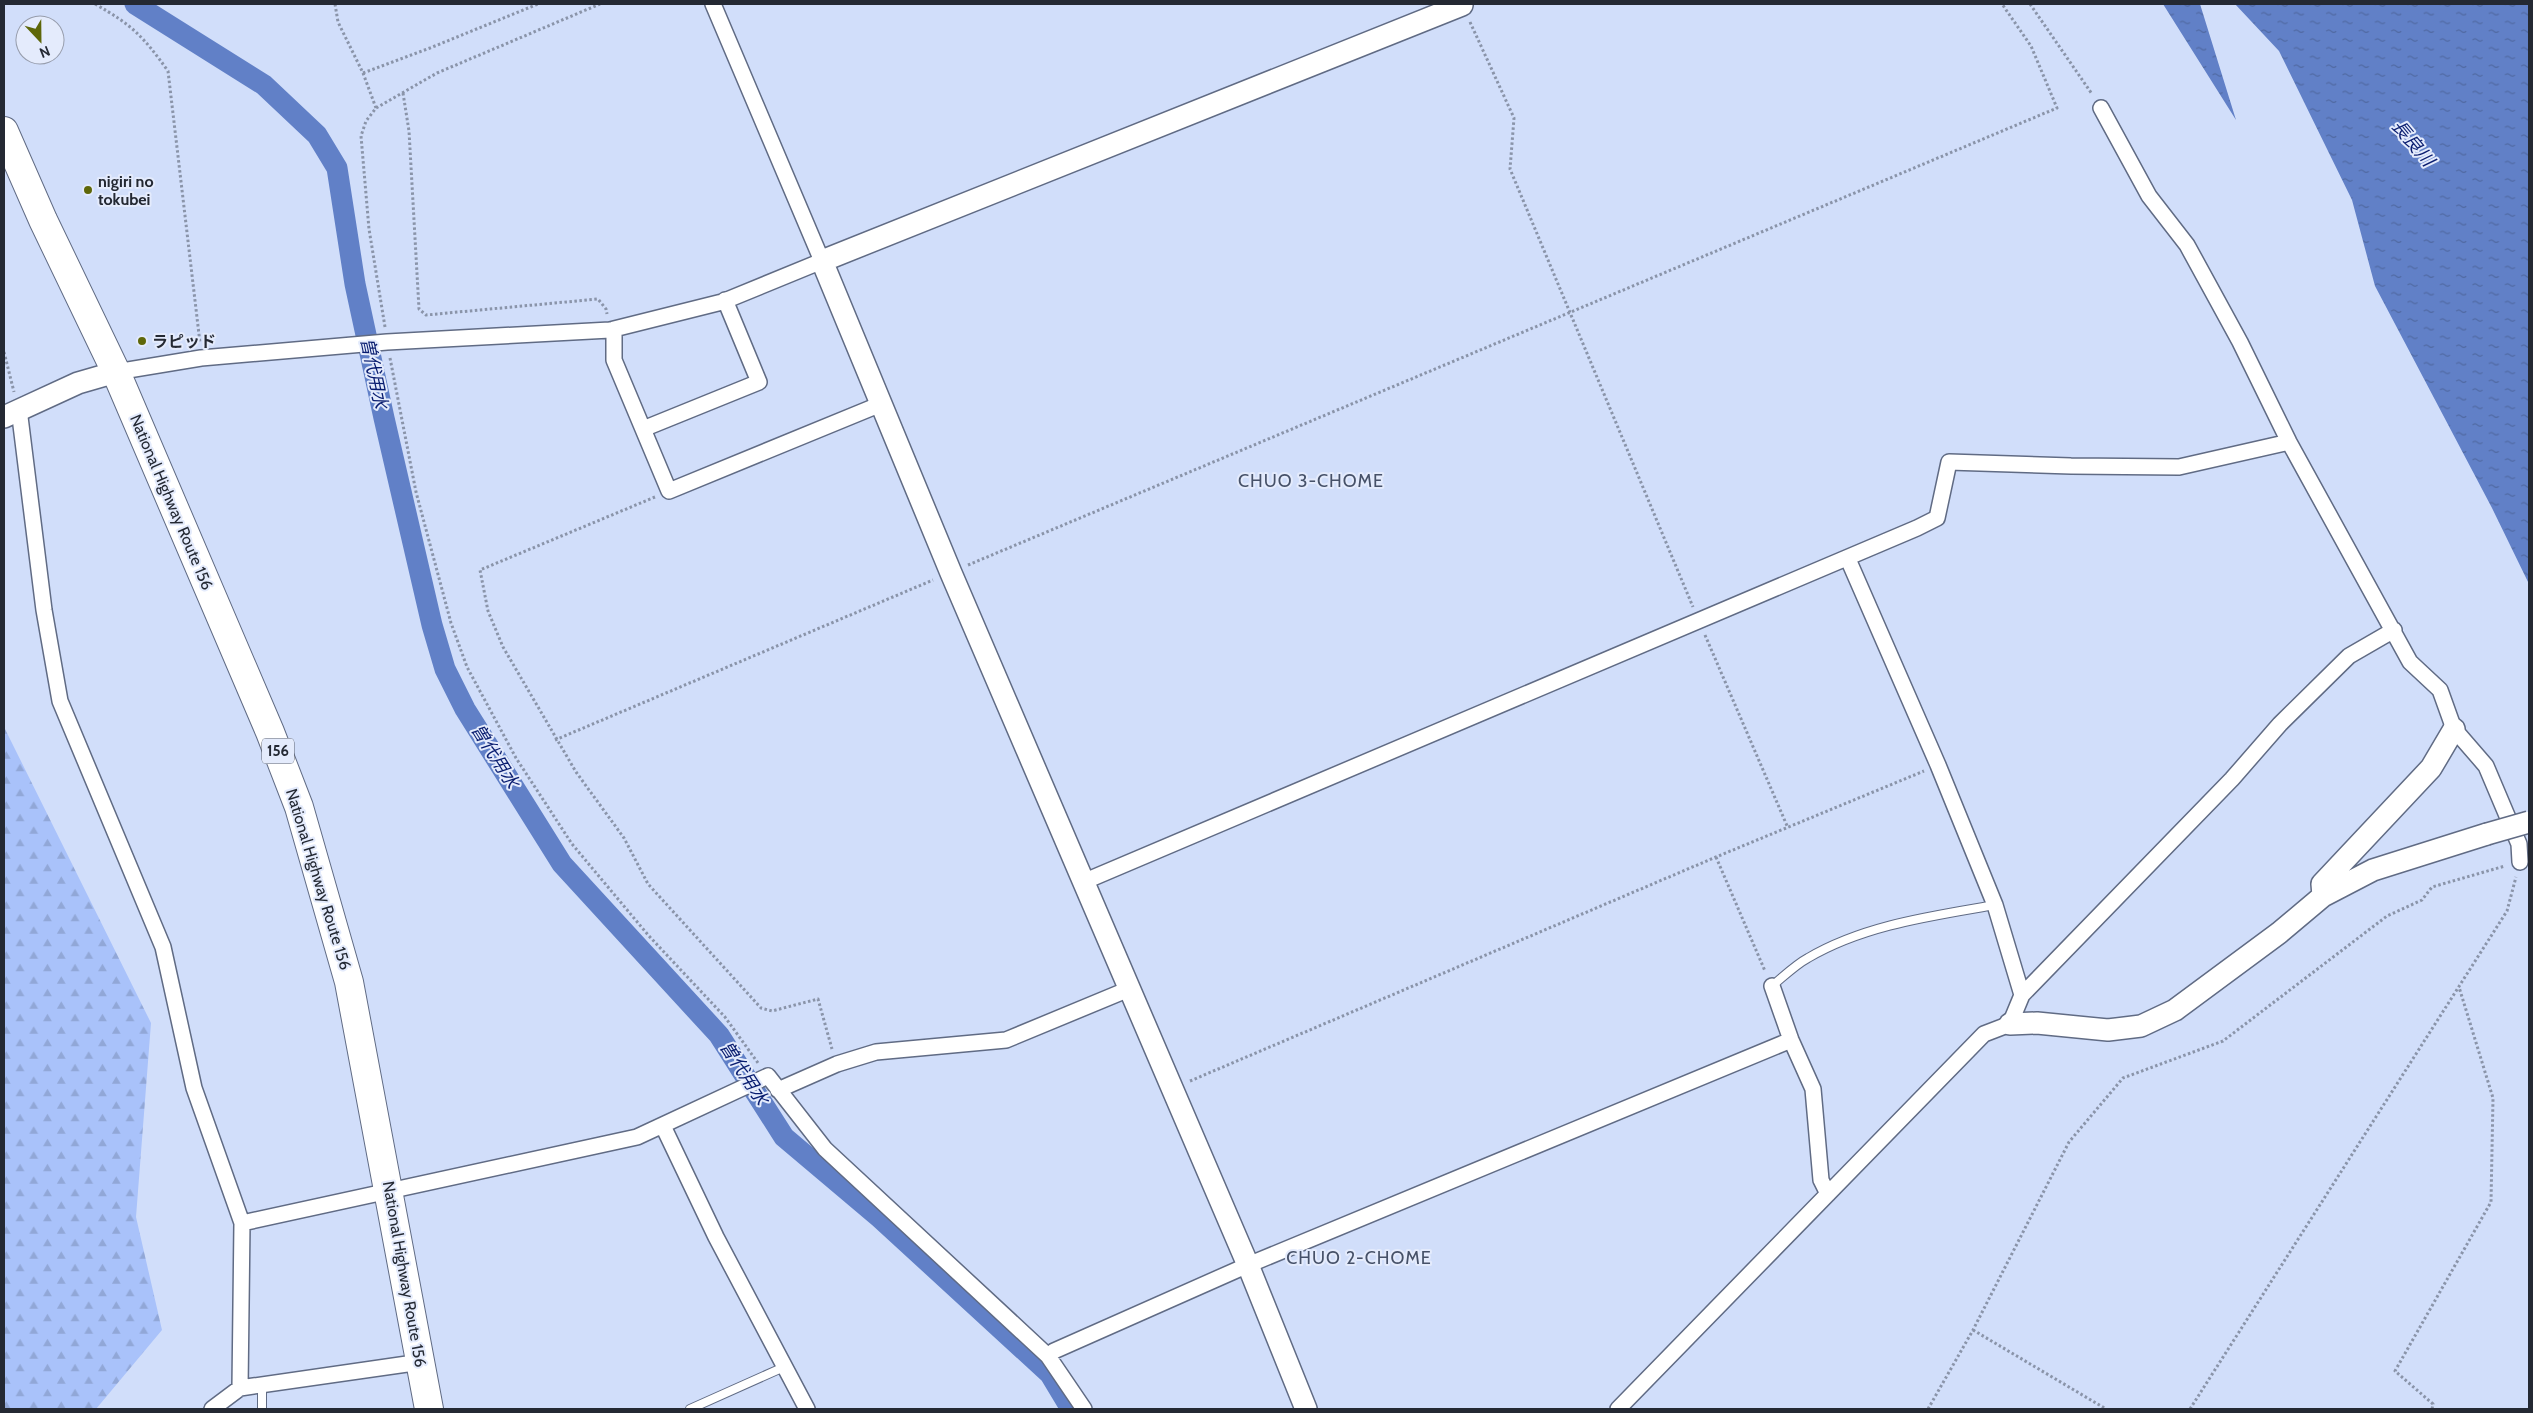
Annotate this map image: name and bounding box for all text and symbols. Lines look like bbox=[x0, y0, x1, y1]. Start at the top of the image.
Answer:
north arrow bbox=[15, 15, 65, 65]
text: N bbox=[37, 42, 53, 62]
water label: 長良川 bbox=[2387, 115, 2440, 172]
place label: nigiri no tokubei bbox=[98, 172, 154, 209]
marker: nigiri no tokubei bbox=[82, 184, 94, 196]
place label: ラピッド bbox=[152, 332, 216, 351]
marker: ラピッド bbox=[136, 335, 148, 347]
water label: 曽代用水 bbox=[356, 335, 393, 412]
street label: National Highway Route 156 bbox=[126, 412, 217, 593]
district label: CHUO 3-CHOME bbox=[1238, 470, 1384, 492]
water label: 曽代用水 bbox=[467, 720, 524, 794]
road number: 156 bbox=[262, 738, 294, 764]
street label: National Highway Route 156 bbox=[282, 786, 355, 972]
water label: 曽代用水 bbox=[715, 1037, 774, 1111]
street label: National Highway Route 156 bbox=[379, 1180, 430, 1369]
district label: CHUO 2-CHOME bbox=[1286, 1247, 1432, 1269]

